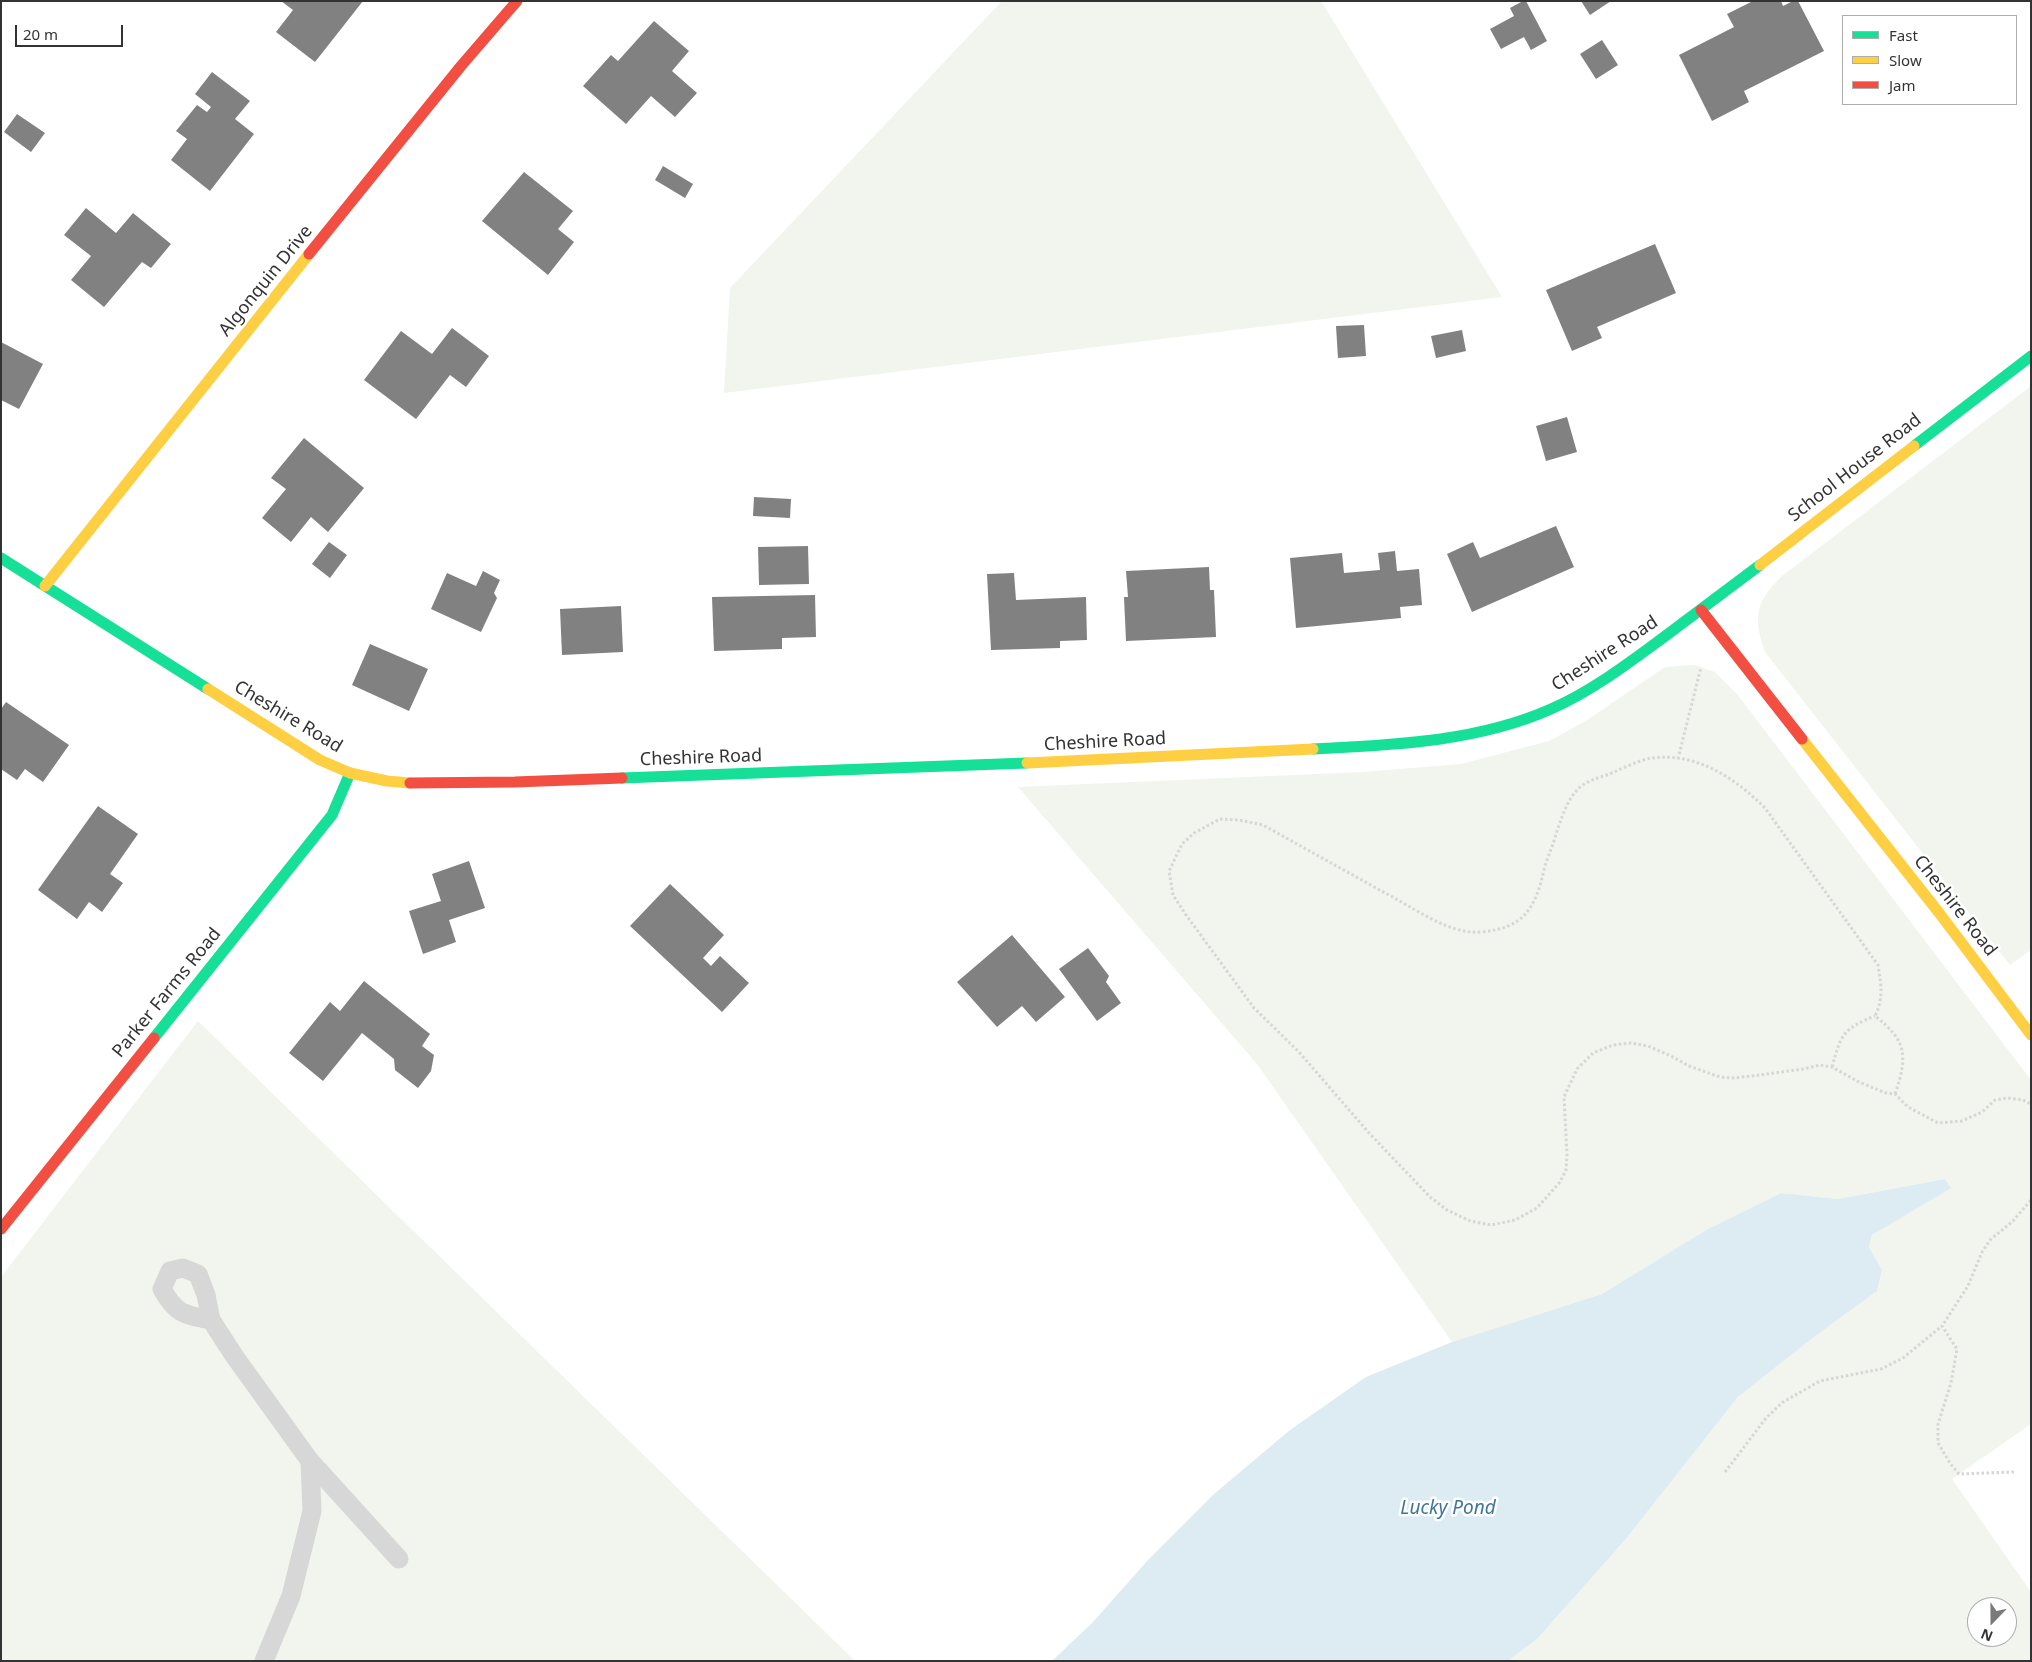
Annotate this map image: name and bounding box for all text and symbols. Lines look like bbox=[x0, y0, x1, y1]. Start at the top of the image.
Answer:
scale bar bbox=[18, 15, 125, 47]
legend bbox=[1842, 15, 2017, 105]
text: 20 m bbox=[23, 24, 58, 44]
text: Fast bbox=[1889, 25, 1918, 45]
text: Slow bbox=[1889, 50, 1922, 70]
text: Jam bbox=[1889, 75, 1916, 95]
street label: Algonquin Drive bbox=[215, 221, 317, 341]
street label: School House Road bbox=[1784, 409, 1926, 527]
street label: Cheshire Road bbox=[1548, 612, 1662, 696]
street label: Cheshire Road bbox=[230, 676, 346, 758]
street label: Cheshire Road bbox=[1043, 728, 1167, 756]
street label: Cheshire Road bbox=[640, 745, 762, 771]
street label: Cheshire Road bbox=[1909, 851, 2001, 961]
street label: Parker Farms Road bbox=[108, 924, 226, 1062]
water label: Lucky Pond bbox=[1400, 1498, 1496, 1520]
north arrow bbox=[1967, 1597, 2017, 1647]
text: N bbox=[1978, 1625, 1995, 1646]

